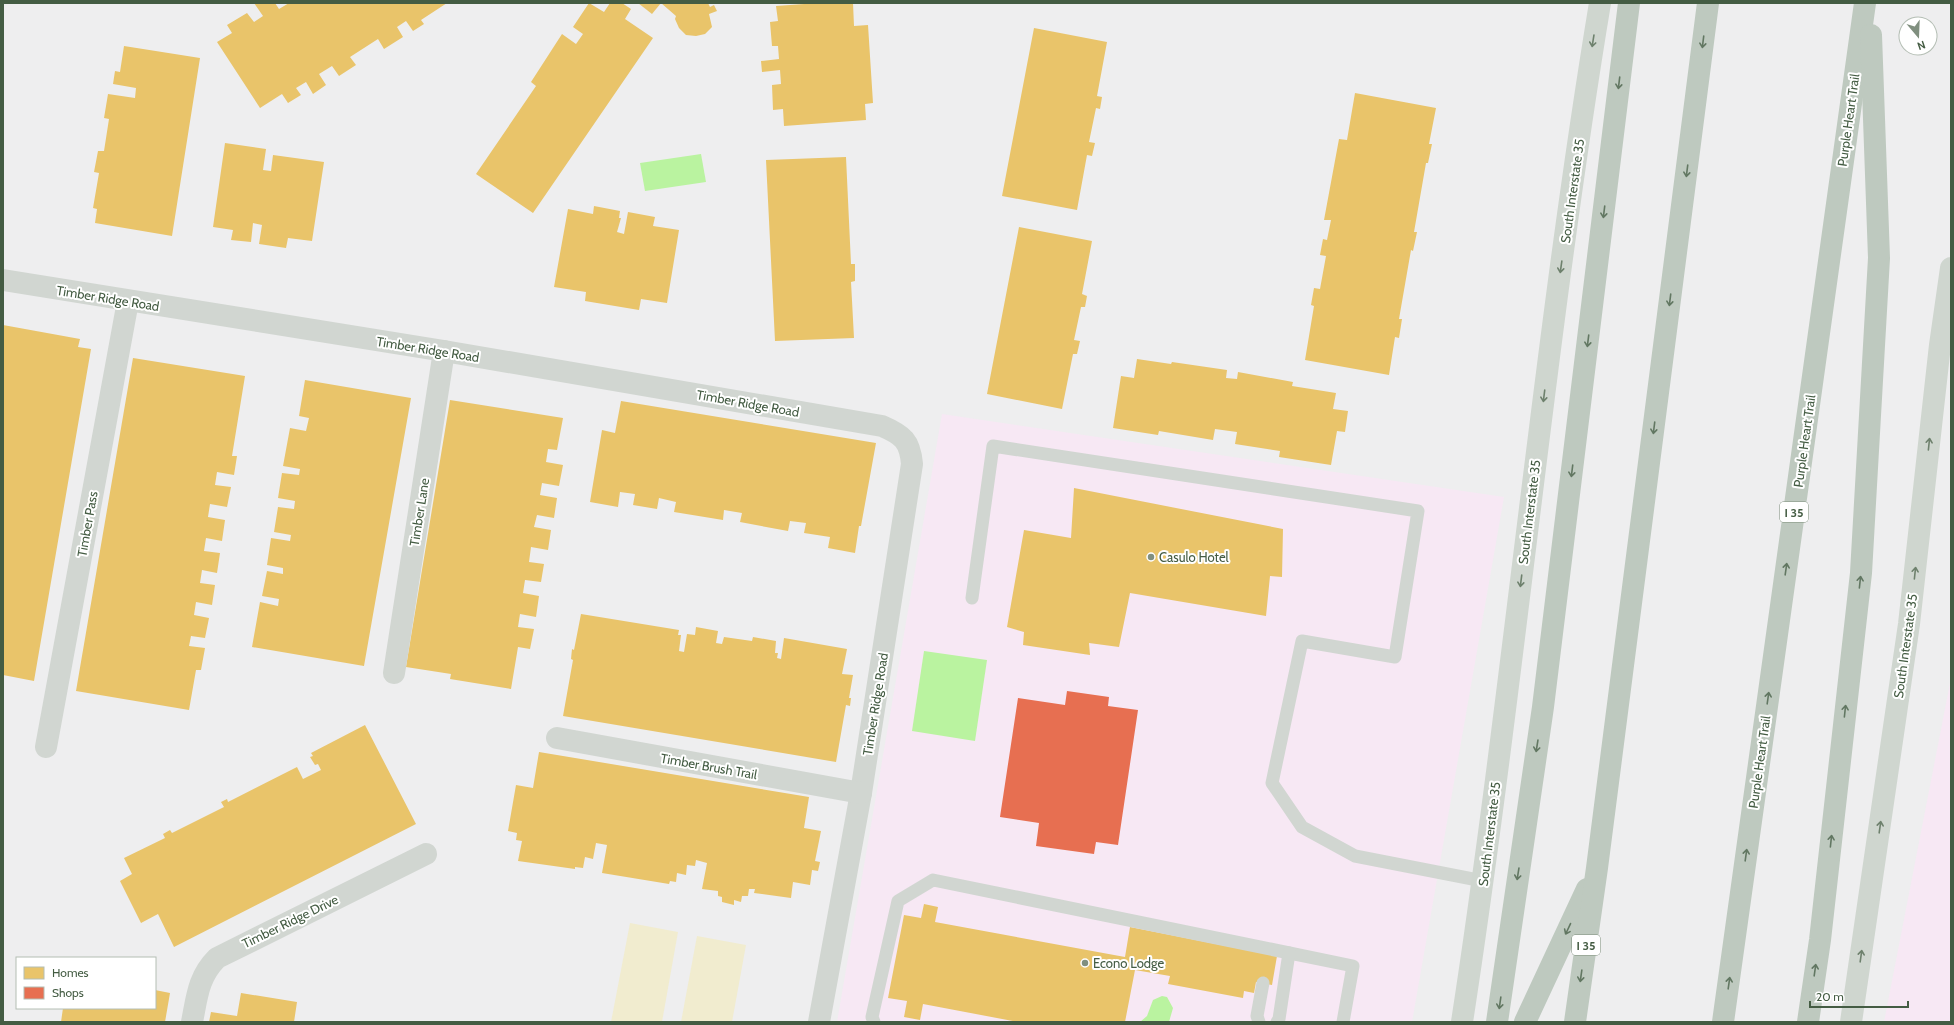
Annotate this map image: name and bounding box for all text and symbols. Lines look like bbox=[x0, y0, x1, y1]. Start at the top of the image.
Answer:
north arrow bbox=[1898, 16, 1938, 56]
one-way arrow bbox=[1589, 35, 1597, 48]
one-way arrow bbox=[1700, 35, 1707, 48]
text: N bbox=[1915, 38, 1927, 53]
street label: Purple Heart Trail bbox=[1834, 73, 1862, 167]
one-way arrow bbox=[1616, 76, 1623, 89]
street label: South Interstate 35 bbox=[1557, 138, 1587, 244]
one-way arrow bbox=[1683, 164, 1691, 177]
one-way arrow bbox=[1600, 205, 1608, 218]
one-way arrow bbox=[1557, 260, 1565, 273]
street label: Timber Ridge Road bbox=[55, 282, 161, 314]
one-way arrow bbox=[1666, 293, 1674, 306]
street label: Timber Ridge Road bbox=[375, 333, 481, 365]
one-way arrow bbox=[1584, 335, 1592, 348]
street label: Timber Ridge Road bbox=[695, 386, 801, 420]
one-way arrow bbox=[1540, 389, 1548, 402]
street label: Purple Heart Trail bbox=[1790, 394, 1818, 488]
one-way arrow bbox=[1650, 422, 1657, 435]
one-way arrow bbox=[1925, 438, 1933, 451]
street label: South Interstate 35 bbox=[1515, 459, 1543, 565]
one-way arrow bbox=[1568, 464, 1576, 477]
street label: Timber Lane bbox=[406, 477, 432, 547]
street label: Timber Pass bbox=[73, 489, 101, 558]
road number: I 35 bbox=[1780, 502, 1808, 522]
place label: Casulo Hotel bbox=[1159, 549, 1229, 565]
marker: Casulo Hotel bbox=[1146, 552, 1156, 562]
one-way arrow bbox=[1782, 563, 1790, 576]
one-way arrow bbox=[1911, 567, 1919, 580]
one-way arrow bbox=[1517, 574, 1525, 587]
one-way arrow bbox=[1856, 576, 1863, 589]
street label: South Interstate 35 bbox=[1890, 593, 1920, 699]
street label: Timber Ridge Road bbox=[859, 651, 891, 757]
one-way arrow bbox=[1764, 692, 1772, 705]
one-way arrow bbox=[1841, 705, 1849, 718]
street label: Purple Heart Trail bbox=[1745, 715, 1773, 809]
one-way arrow bbox=[1533, 739, 1541, 752]
street label: Timber Brush Trail bbox=[660, 750, 758, 782]
street label: South Interstate 35 bbox=[1475, 781, 1503, 887]
one-way arrow bbox=[1876, 821, 1884, 834]
one-way arrow bbox=[1827, 834, 1835, 847]
one-way arrow bbox=[1742, 849, 1750, 862]
one-way arrow bbox=[1514, 867, 1522, 880]
street label: Timber Ridge Drive bbox=[239, 891, 341, 951]
one-way arrow bbox=[1564, 922, 1571, 934]
road number: I 35 bbox=[1572, 935, 1600, 955]
one-way arrow bbox=[1857, 950, 1865, 963]
place label: Econo Lodge bbox=[1093, 955, 1165, 971]
legend bbox=[16, 957, 156, 1009]
marker: Econo Lodge bbox=[1080, 958, 1090, 968]
one-way arrow bbox=[1811, 963, 1819, 976]
text: Homes bbox=[52, 965, 89, 980]
one-way arrow bbox=[1577, 969, 1585, 982]
one-way arrow bbox=[1725, 977, 1732, 990]
scale bar bbox=[1810, 983, 1908, 1009]
text: Shops bbox=[52, 985, 84, 1000]
text: 20 m bbox=[1816, 989, 1844, 1004]
one-way arrow bbox=[1496, 996, 1504, 1009]

